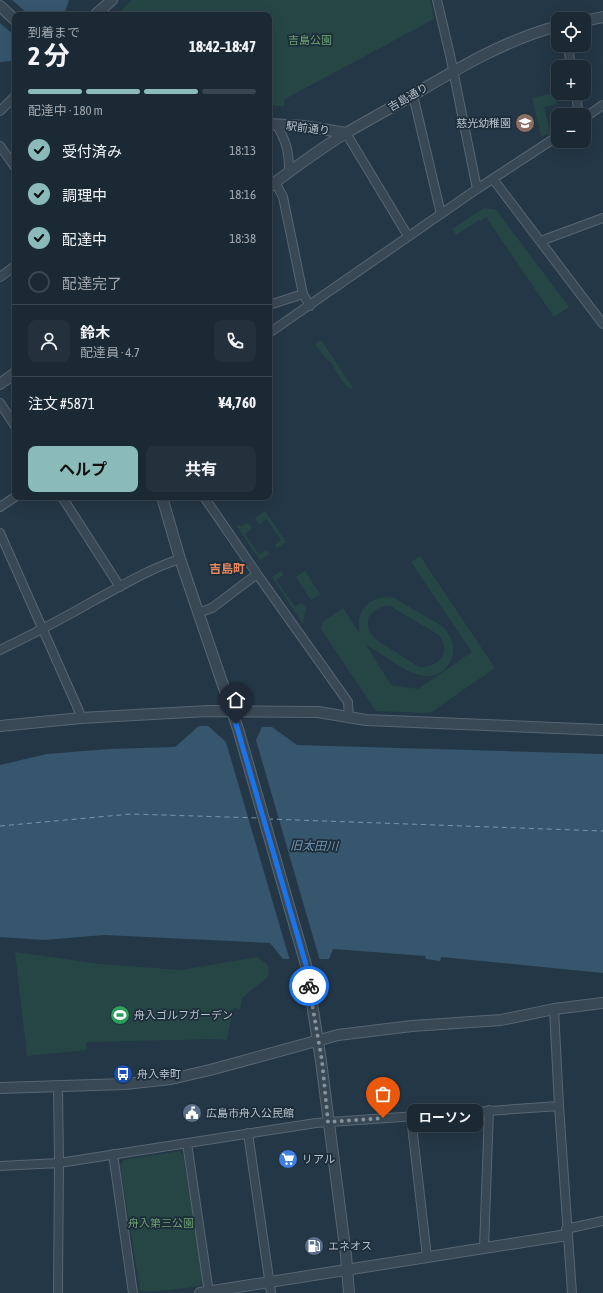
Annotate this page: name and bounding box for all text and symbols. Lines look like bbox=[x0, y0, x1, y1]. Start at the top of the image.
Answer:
map controls bbox=[551, 12, 591, 148]
button: locate bbox=[551, 12, 591, 52]
text: 到着まで bbox=[28, 25, 80, 40]
park label: 吉島公園 bbox=[288, 34, 332, 46]
text: 18:42–18:47 bbox=[189, 38, 256, 55]
text: 2 分 bbox=[28, 41, 70, 71]
button: + bbox=[551, 60, 591, 100]
street label: 吉島通り bbox=[386, 81, 430, 113]
text: 配達中 · 180 m bbox=[28, 103, 103, 118]
button: − bbox=[551, 108, 591, 148]
school or university icon: 慈光幼稚園 bbox=[514, 112, 536, 134]
place label: 慈光幼稚園 bbox=[456, 117, 511, 129]
street label: 駅前通り bbox=[285, 119, 331, 137]
icon: check bbox=[28, 139, 50, 161]
text: 受付済み bbox=[62, 143, 122, 160]
text: 18:13 bbox=[229, 143, 256, 158]
icon: check bbox=[28, 183, 50, 205]
text: 調理中 bbox=[62, 187, 107, 204]
text: 18:16 bbox=[229, 187, 256, 202]
icon: check bbox=[28, 227, 50, 249]
text: 配達中 bbox=[62, 231, 107, 248]
text: 18:38 bbox=[229, 231, 256, 246]
text: 配達完了 bbox=[62, 275, 122, 292]
button: person bbox=[28, 320, 70, 362]
button: phone bbox=[214, 320, 256, 362]
text: 鈴木 bbox=[80, 324, 110, 341]
text: 配達員 · 4.7 bbox=[80, 345, 140, 360]
text: ¥4,760 bbox=[218, 394, 256, 411]
text: 注文 #5871 bbox=[28, 395, 95, 412]
button: ヘルプ bbox=[28, 446, 138, 492]
button: 共有 bbox=[146, 446, 256, 492]
district label: 吉島町 bbox=[209, 562, 245, 576]
pin bbox=[219, 683, 253, 724]
icon: home bbox=[225, 689, 247, 711]
water label: 旧太田川 bbox=[290, 839, 340, 853]
courier bbox=[289, 966, 329, 1006]
icon: bike bbox=[298, 975, 320, 997]
sports icon: 舟入ゴルフガーデン bbox=[109, 1004, 131, 1026]
place label: 舟入ゴルフガーデン bbox=[134, 1009, 233, 1021]
bus stop icon: 舟入幸町 bbox=[112, 1063, 134, 1085]
place label: 舟入幸町 bbox=[137, 1068, 181, 1080]
pin bbox=[366, 1077, 400, 1118]
icon: bag bbox=[372, 1083, 394, 1105]
public building icon: 広島市舟入公民館 bbox=[181, 1102, 203, 1124]
callout: ローソン bbox=[407, 1104, 483, 1132]
place label: 広島市舟入公民館 bbox=[206, 1107, 294, 1119]
text: ローソン bbox=[419, 1110, 471, 1125]
supermarket icon: リアル bbox=[277, 1148, 299, 1170]
place label: リアル bbox=[302, 1153, 335, 1165]
park label: 舟入第三公園 bbox=[128, 1217, 194, 1229]
fuel station icon: エネオス bbox=[303, 1235, 325, 1257]
place label: エネオス bbox=[328, 1240, 372, 1252]

